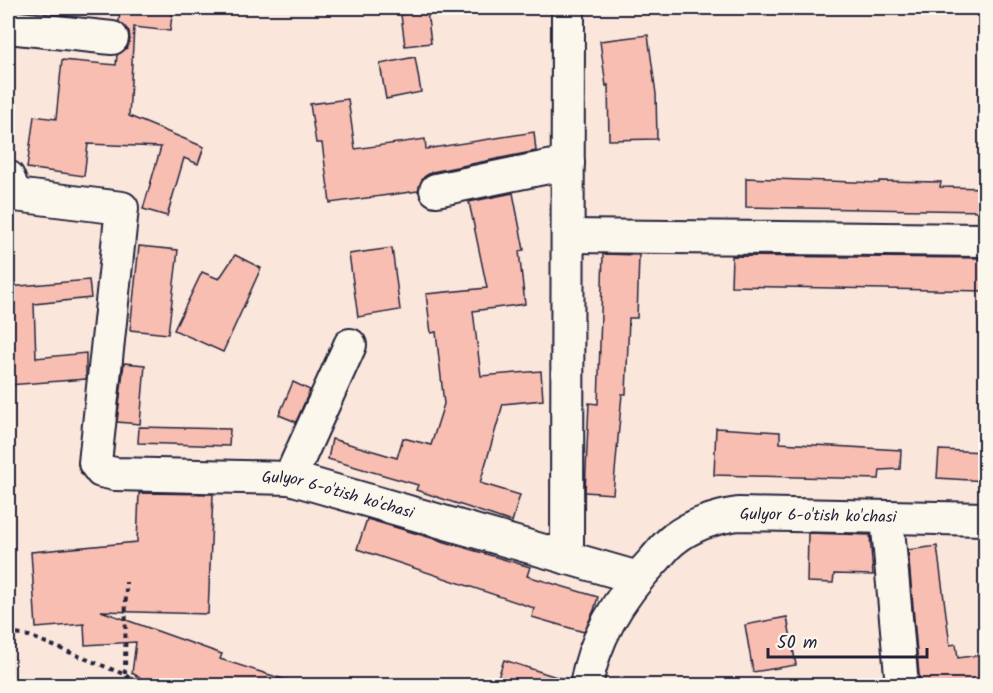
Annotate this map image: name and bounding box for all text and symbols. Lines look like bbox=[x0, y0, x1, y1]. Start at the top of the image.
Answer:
street label: Gulyor 6-o'tish ko'chasi bbox=[262, 465, 418, 526]
street label: Gulyor 6-o'tish ko'chasi bbox=[740, 502, 898, 530]
scale bar bbox=[768, 621, 927, 659]
text: 50 m bbox=[777, 629, 817, 658]

